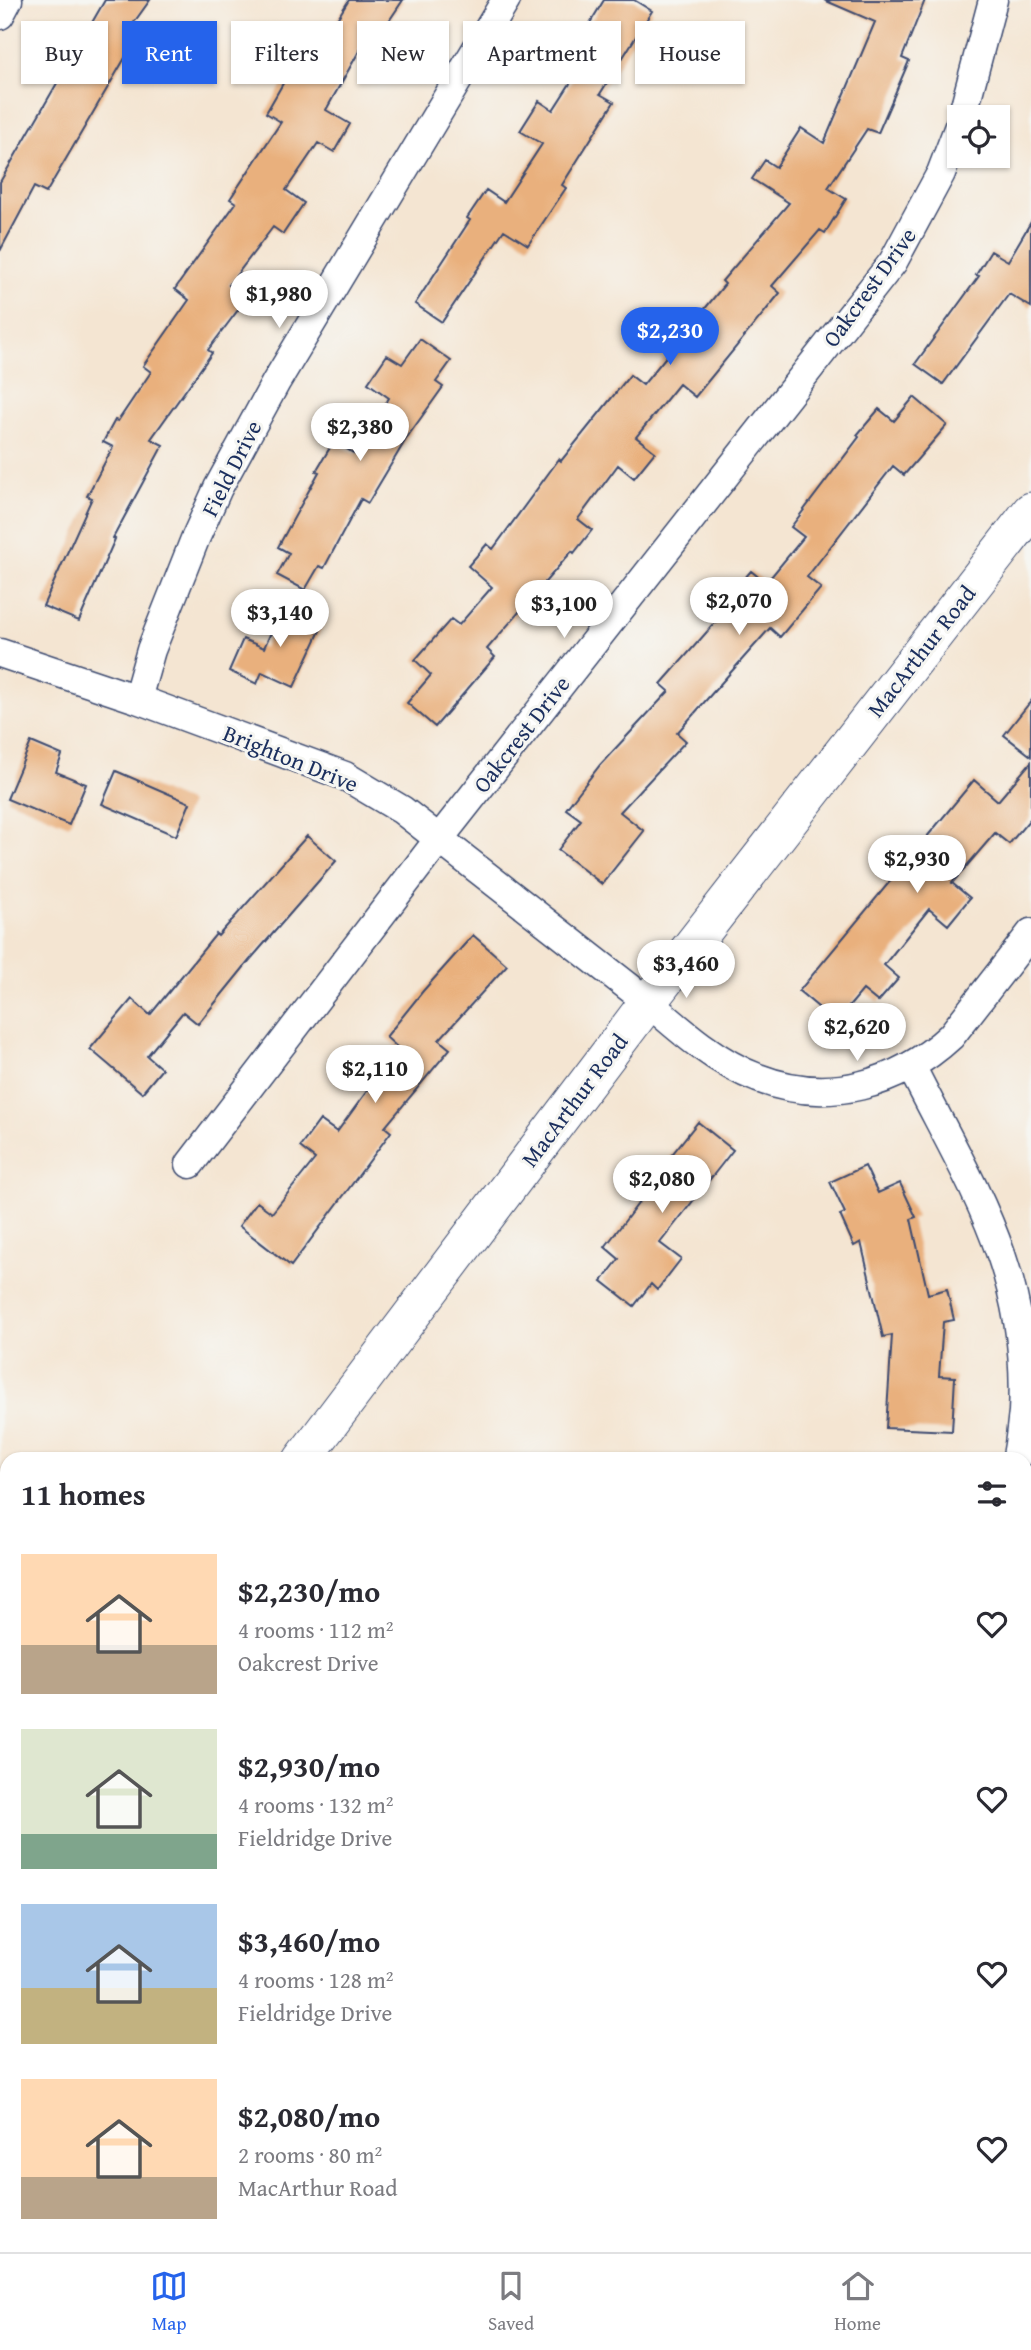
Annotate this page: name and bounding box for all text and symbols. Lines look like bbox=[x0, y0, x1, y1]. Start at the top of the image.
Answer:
chip: Buy bbox=[21, 21, 108, 84]
chip: Rent bbox=[122, 21, 217, 84]
chip: Filters bbox=[231, 21, 343, 84]
chip: New bbox=[357, 21, 449, 84]
chip: Apartment bbox=[463, 21, 621, 84]
chip: House bbox=[635, 21, 745, 84]
map controls bbox=[947, 105, 1010, 168]
button: locate bbox=[947, 105, 1010, 168]
street label: Oakcrest Drive bbox=[814, 220, 924, 354]
pin: $1,980 bbox=[222, 270, 336, 330]
text: $1,980 bbox=[246, 276, 312, 309]
pin: $2,230 bbox=[613, 308, 727, 367]
text: $2,230 bbox=[637, 313, 703, 346]
pin: $2,380 bbox=[303, 404, 417, 463]
text: $2,380 bbox=[327, 409, 393, 442]
street label: Field Drive bbox=[193, 414, 269, 522]
street label: MacArthur Road bbox=[859, 577, 984, 724]
pin: $2,070 bbox=[682, 578, 796, 637]
pin: $3,100 bbox=[507, 580, 621, 640]
text: $2,070 bbox=[706, 583, 772, 616]
text: $3,100 bbox=[531, 586, 597, 619]
pin: $3,140 bbox=[223, 590, 337, 649]
text: $3,140 bbox=[247, 595, 313, 628]
street label: Oakcrest Drive bbox=[465, 668, 577, 800]
street label: Brighton Drive bbox=[219, 716, 363, 800]
pin: $2,930 bbox=[860, 836, 974, 895]
text: $2,930 bbox=[884, 841, 950, 874]
pin: $3,460 bbox=[629, 940, 743, 1000]
text: $3,460 bbox=[653, 946, 719, 979]
pin: $2,620 bbox=[800, 1004, 914, 1063]
text: $2,620 bbox=[824, 1009, 890, 1042]
street label: MacArthur Road bbox=[513, 1026, 636, 1174]
pin: $2,110 bbox=[318, 1046, 432, 1105]
text: $2,110 bbox=[342, 1051, 408, 1084]
pin: $2,080 bbox=[605, 1156, 719, 1215]
text: $2,080 bbox=[629, 1161, 695, 1194]
text: 11 homes bbox=[21, 1472, 146, 1516]
icon: filters bbox=[973, 1475, 1011, 1513]
text: $2,230/mo bbox=[238, 1569, 380, 1613]
icon: home bbox=[77, 1582, 161, 1666]
icon: heart bbox=[973, 1605, 1011, 1643]
text: 4 rooms · 112 m² bbox=[238, 1613, 393, 1646]
text: Oakcrest Drive bbox=[238, 1646, 379, 1679]
text: $2,930/mo bbox=[238, 1744, 380, 1788]
icon: home bbox=[77, 1757, 161, 1841]
icon: heart bbox=[973, 1780, 1011, 1818]
text: 4 rooms · 132 m² bbox=[238, 1788, 393, 1821]
text: Fieldridge Drive bbox=[238, 1821, 392, 1854]
text: $3,460/mo bbox=[238, 1919, 380, 1963]
icon: home bbox=[77, 1932, 161, 2016]
icon: heart bbox=[973, 1955, 1011, 1993]
text: 4 rooms · 128 m² bbox=[238, 1963, 393, 1996]
text: Fieldridge Drive bbox=[238, 1996, 392, 2029]
text: $2,080/mo bbox=[238, 2094, 380, 2138]
icon: home bbox=[77, 2107, 161, 2191]
icon: heart bbox=[973, 2130, 1011, 2168]
text: 2 rooms · 80 m² bbox=[238, 2138, 382, 2171]
text: MacArthur Road bbox=[238, 2171, 398, 2204]
tab: Map bbox=[150, 2267, 188, 2337]
tab: Saved bbox=[488, 2267, 534, 2337]
tab: Home bbox=[834, 2267, 881, 2337]

